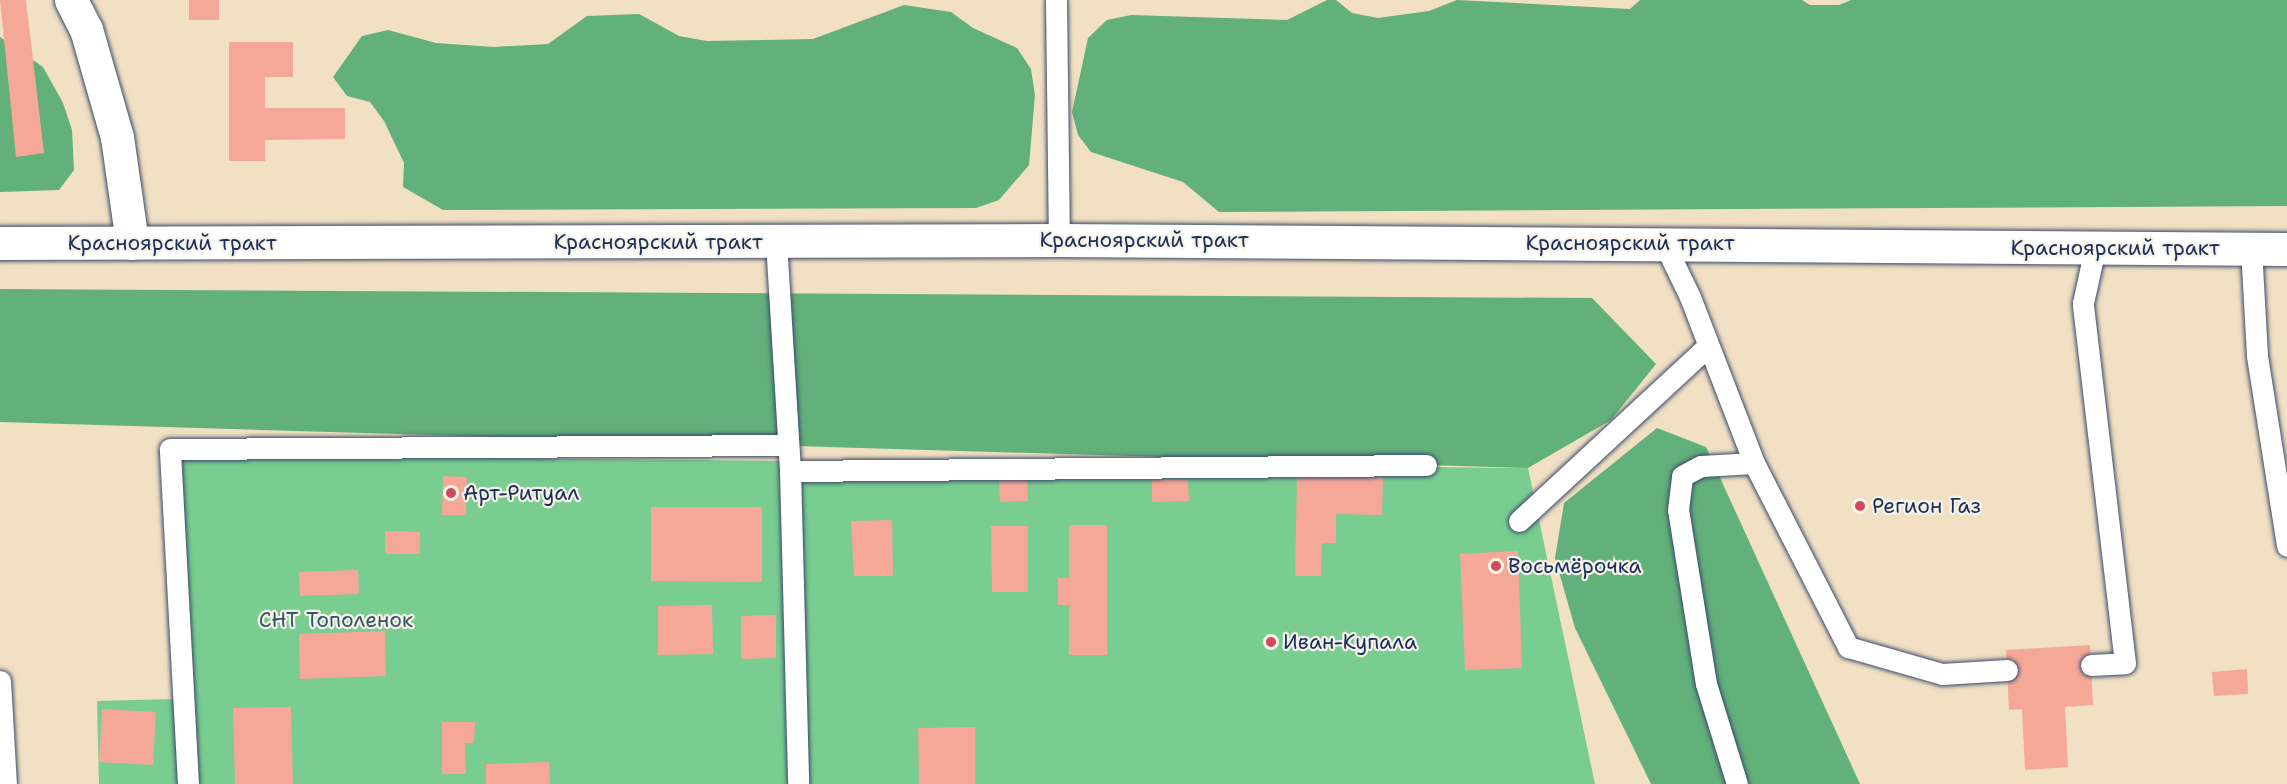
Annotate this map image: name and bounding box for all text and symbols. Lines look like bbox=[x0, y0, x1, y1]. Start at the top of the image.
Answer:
street label: Красноярский тракт bbox=[1039, 227, 1249, 253]
street label: Красноярский тракт bbox=[553, 229, 763, 255]
street label: Красноярский тракт bbox=[67, 230, 277, 256]
street label: Красноярский тракт bbox=[1525, 230, 1735, 256]
street label: Красноярский тракт bbox=[2010, 235, 2220, 261]
place label: Арт-Ритуал bbox=[463, 480, 579, 506]
marker: Арт-Ритуал bbox=[444, 486, 458, 500]
place label: Регион Газ bbox=[1872, 493, 1981, 519]
marker: Регион Газ bbox=[1853, 499, 1867, 513]
place label: Восьмёрочка bbox=[1508, 553, 1642, 579]
marker: Восьмёрочка bbox=[1489, 559, 1503, 573]
park label: СНТ Тополенок bbox=[259, 607, 413, 633]
place label: Иван-Купала bbox=[1283, 629, 1417, 655]
marker: Иван-Купала bbox=[1264, 635, 1278, 649]

